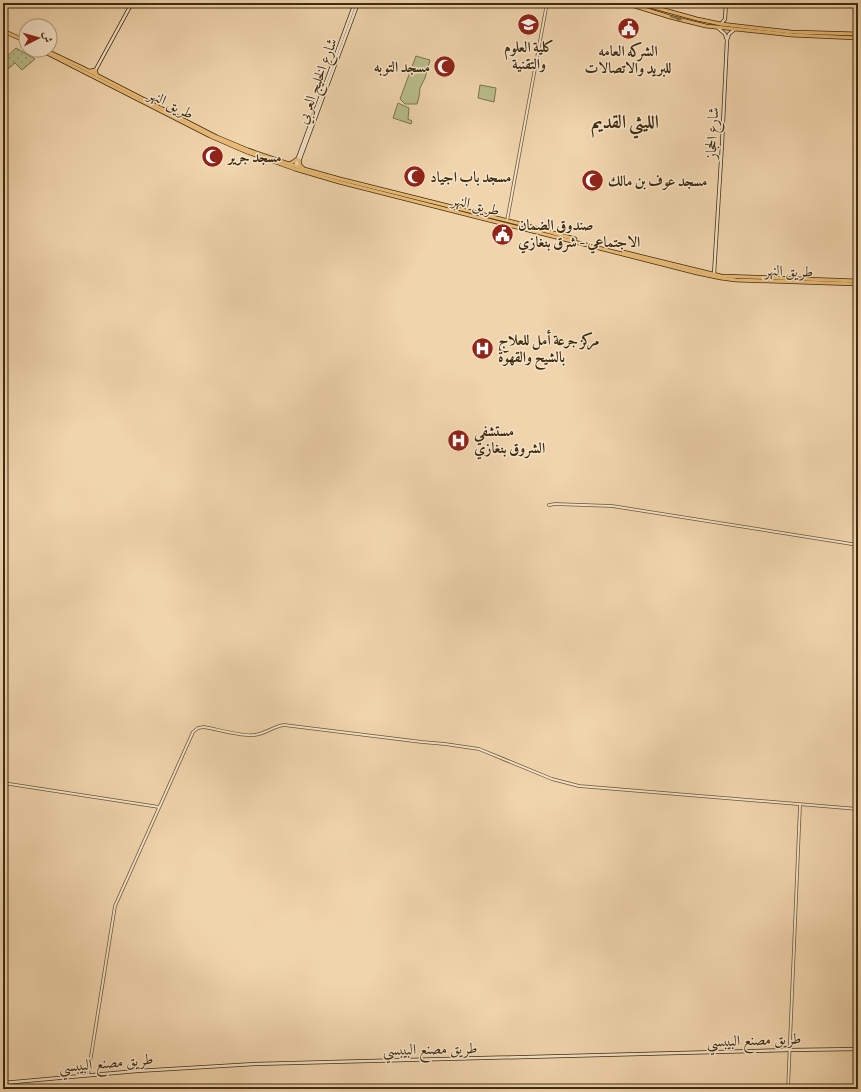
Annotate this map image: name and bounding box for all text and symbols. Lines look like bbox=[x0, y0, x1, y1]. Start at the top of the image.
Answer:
school or university icon: كلية العلوم والتقنية bbox=[516, 11, 542, 37]
public building icon: الشركه العامه للبريد والاتصالات bbox=[615, 15, 641, 41]
one-way arrow bbox=[669, 16, 682, 22]
north arrow bbox=[18, 18, 58, 58]
text: ش bbox=[39, 31, 54, 43]
street label: شارع الخليج العربي bbox=[293, 36, 346, 128]
place label: كلية العلوم والتقنية bbox=[504, 38, 554, 74]
place label: الشركه العامه للبريد والاتصالات bbox=[585, 42, 671, 78]
mosque icon: مسجد التوبه bbox=[432, 54, 458, 80]
place label: مسجد التوبه bbox=[374, 58, 430, 77]
street label: طريق النهر bbox=[143, 84, 197, 124]
street label: شارع الحجاز bbox=[702, 107, 726, 162]
district label: الليثي القديم bbox=[591, 110, 659, 139]
mosque icon: مسجد جرير bbox=[200, 144, 226, 170]
place label: مسجد جرير bbox=[226, 148, 282, 167]
mosque icon: مسجد باب اجياد bbox=[402, 164, 428, 190]
place label: مسجد باب اجياد bbox=[430, 168, 511, 187]
mosque icon: مسجد عوف بن مالك bbox=[579, 168, 605, 194]
place label: مسجد عوف بن مالك bbox=[608, 172, 707, 191]
street label: طريق النهر bbox=[448, 190, 502, 221]
place label: صندوق الضمان الاجتماعي - شرق بنغازي bbox=[518, 216, 640, 254]
public building icon: صندوق الضمان الاجتماعي - شرق بنغازي bbox=[490, 221, 516, 247]
street label: طريق النهر bbox=[762, 261, 814, 282]
place label: مركز جرعة أمل للعلاج بالشيح والقهوة bbox=[498, 329, 599, 371]
hospital icon: مركز جرعة أمل للعلاج بالشيح والقهوة bbox=[470, 336, 496, 362]
place label: مستشفي الشروق بنغازي bbox=[473, 422, 545, 460]
hospital icon: مستشفي الشروق بنغازي bbox=[445, 427, 471, 453]
street label: طريق مصنع البيبسي bbox=[706, 1029, 802, 1056]
street label: طريق مصنع البيبسي bbox=[382, 1039, 478, 1064]
street label: طريق مصنع البيبسي bbox=[58, 1050, 154, 1081]

